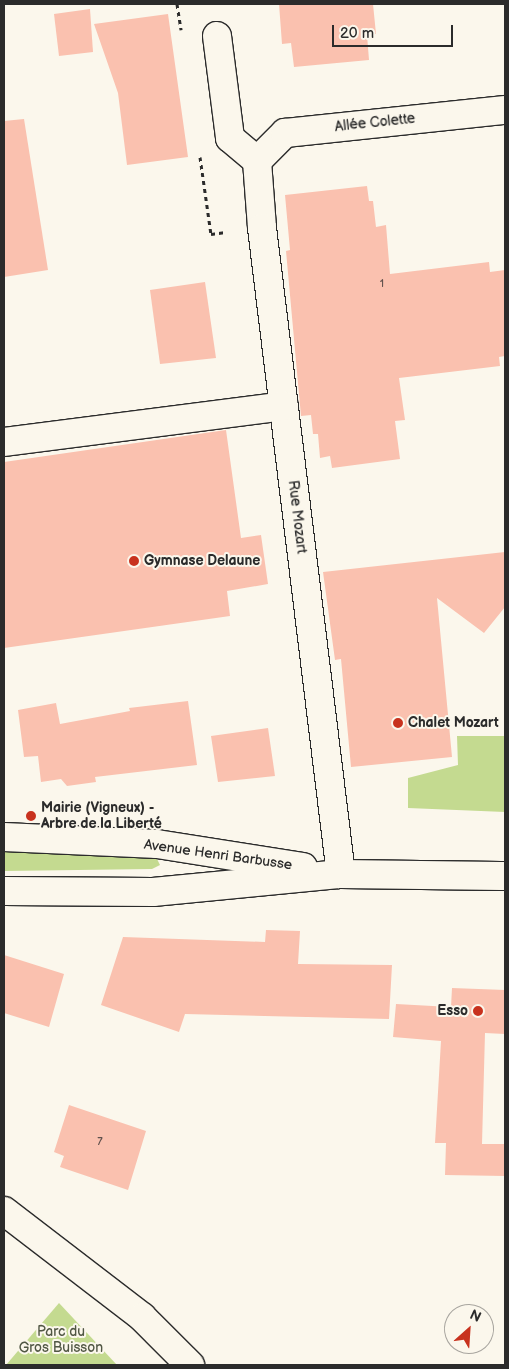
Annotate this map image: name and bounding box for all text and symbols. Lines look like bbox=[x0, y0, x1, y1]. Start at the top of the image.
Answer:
scale bar bbox=[334, 15, 455, 47]
text: 20 m bbox=[340, 24, 374, 43]
street label: Allée Colette bbox=[334, 110, 416, 136]
house number: 1 bbox=[380, 277, 384, 291]
street label: Rue Mozart bbox=[284, 479, 310, 555]
place label: Gymnase Delaune bbox=[144, 553, 260, 569]
marker: Gymnase Delaune bbox=[128, 555, 140, 567]
place label: Chalet Mozart bbox=[408, 715, 499, 731]
marker: Chalet Mozart bbox=[392, 717, 404, 729]
place label: Mairie (Vigneux) - Arbre de la Liberté bbox=[41, 800, 162, 832]
marker: Mairie (Vigneux) - Arbre de la Liberté bbox=[25, 810, 37, 822]
street label: Avenue Henri Barbusse bbox=[143, 836, 293, 874]
place label: Esso bbox=[437, 1003, 468, 1019]
marker: Esso bbox=[472, 1005, 484, 1017]
house number: 7 bbox=[97, 1135, 103, 1149]
north arrow bbox=[444, 1304, 494, 1354]
text: N bbox=[467, 1306, 484, 1326]
park label: Parc du Gros Buisson bbox=[19, 1324, 103, 1356]

